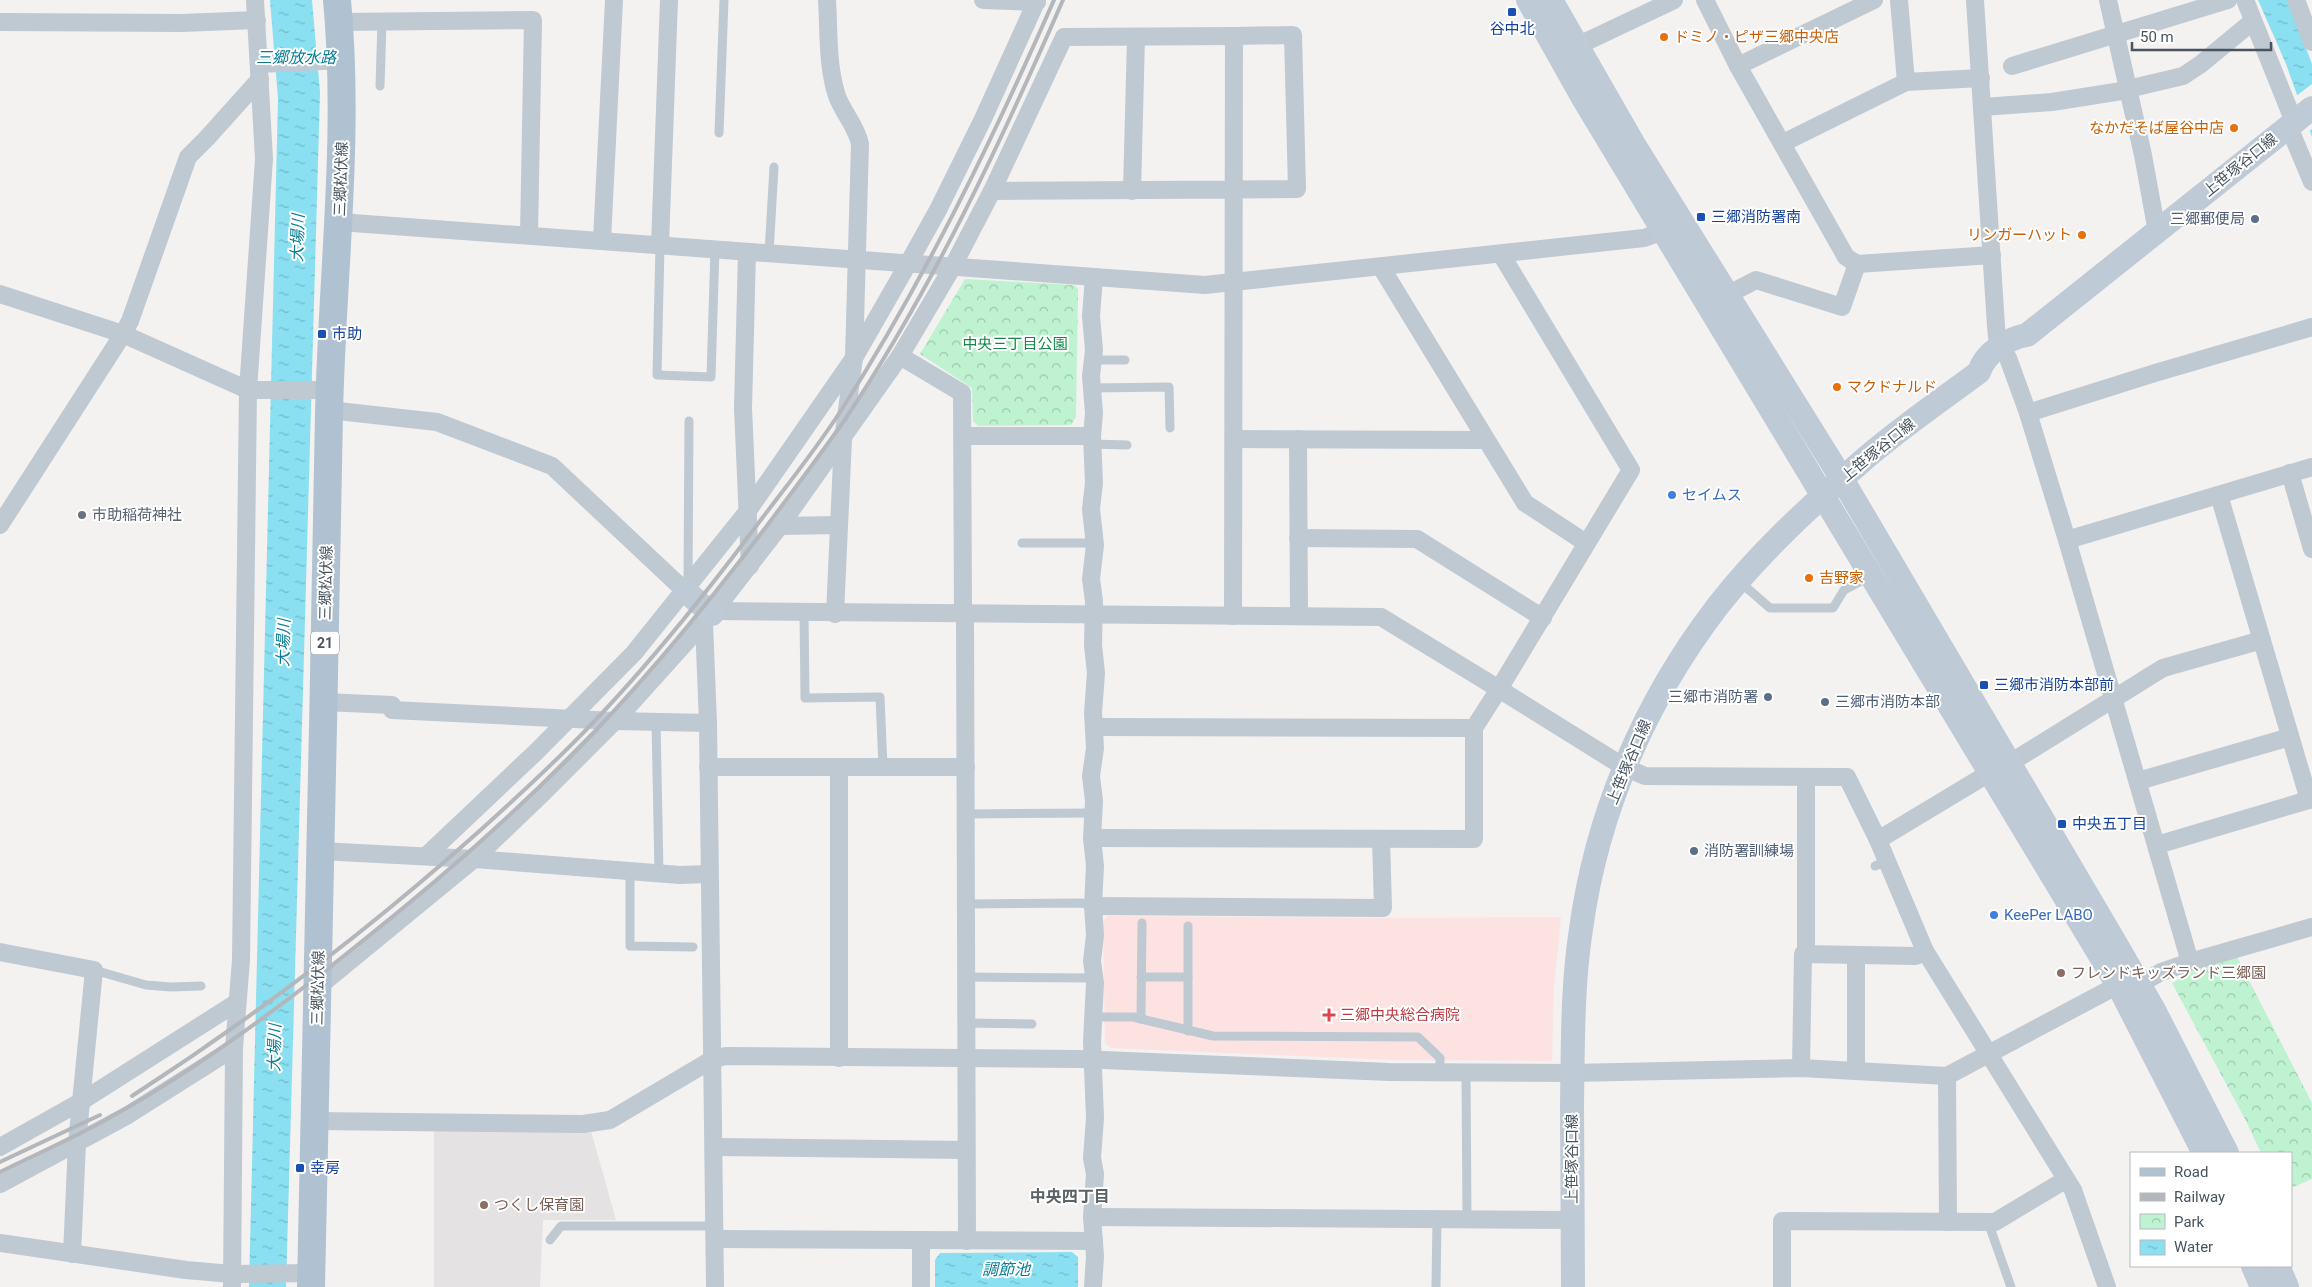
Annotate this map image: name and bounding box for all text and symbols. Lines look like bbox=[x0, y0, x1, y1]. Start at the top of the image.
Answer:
marker: 谷中北 bbox=[1506, 6, 1518, 18]
place label: 谷中北 bbox=[1489, 20, 1535, 38]
scale bar bbox=[2132, 20, 2271, 52]
place label: ドミノ・ピザ三郷中央店 bbox=[1674, 28, 1839, 46]
text: 50 m bbox=[2140, 28, 2174, 46]
marker: ドミノ・ピザ三郷中央店 bbox=[1658, 31, 1670, 43]
water label: 三郷放水路 bbox=[256, 48, 338, 67]
place label: なかだそば屋谷中店 bbox=[2089, 119, 2224, 137]
marker: なかだそば屋谷中店 bbox=[2228, 122, 2240, 134]
street label: 上笹塚谷口線 bbox=[2199, 130, 2281, 200]
street label: 三郷松伏線 bbox=[331, 141, 351, 217]
place label: 三郷消防署南 bbox=[1711, 208, 1801, 226]
place label: 三郷郵便局 bbox=[2170, 210, 2245, 228]
marker: 三郷消防署南 bbox=[1695, 211, 1707, 223]
water label: 大場川 bbox=[287, 212, 308, 262]
marker: 三郷郵便局 bbox=[2249, 213, 2261, 225]
place label: リンガーハット bbox=[1967, 226, 2072, 244]
marker: リンガーハット bbox=[2076, 229, 2088, 241]
place label: 市助 bbox=[332, 325, 362, 343]
marker: 市助 bbox=[316, 328, 328, 340]
park label: 中央三丁目公園 bbox=[962, 335, 1068, 353]
place label: マクドナルド bbox=[1847, 378, 1937, 396]
marker: マクドナルド bbox=[1831, 381, 1843, 393]
street label: 上笹塚谷口線 bbox=[1837, 415, 1919, 485]
place label: セイムス bbox=[1682, 486, 1742, 504]
marker: セイムス bbox=[1666, 489, 1678, 501]
place label: 市助稲荷神社 bbox=[92, 506, 182, 524]
marker: 市助稲荷神社 bbox=[76, 509, 88, 521]
street label: 三郷松伏線 bbox=[316, 545, 336, 621]
place label: 吉野家 bbox=[1819, 569, 1864, 587]
marker: 吉野家 bbox=[1803, 572, 1815, 584]
water label: 大場川 bbox=[274, 617, 293, 667]
road number: 21 bbox=[311, 632, 339, 654]
place label: 三郷市消防本部前 bbox=[1994, 676, 2114, 694]
marker: 三郷市消防本部前 bbox=[1978, 679, 1990, 691]
place label: 三郷市消防署 bbox=[1668, 688, 1758, 706]
marker: 三郷市消防署 bbox=[1762, 691, 1774, 703]
place label: 三郷市消防本部 bbox=[1835, 693, 1940, 711]
marker: 三郷市消防本部 bbox=[1819, 696, 1831, 708]
street label: 上笹塚谷口線 bbox=[1603, 717, 1655, 807]
place label: 中央五丁目 bbox=[2072, 815, 2147, 833]
marker: 中央五丁目 bbox=[2056, 818, 2068, 830]
place label: 消防署訓練場 bbox=[1704, 842, 1794, 860]
marker: 消防署訓練場 bbox=[1688, 845, 1700, 857]
place label: KeePer LABO bbox=[2004, 906, 2093, 924]
marker: KeePer LABO bbox=[1988, 909, 2000, 921]
street label: 三郷松伏線 bbox=[308, 950, 328, 1026]
place label: フレンドキッズランド三郷園 bbox=[2071, 964, 2266, 982]
marker: フレンドキッズランド三郷園 bbox=[2055, 967, 2067, 979]
place label: 三郷中央総合病院 bbox=[1340, 1006, 1460, 1024]
marker: 三郷中央総合病院 bbox=[1322, 1008, 1336, 1022]
water label: 大場川 bbox=[265, 1022, 284, 1072]
street label: 上笹塚谷口線 bbox=[1563, 1114, 1581, 1204]
legend bbox=[2130, 1152, 2292, 1267]
place label: 幸房 bbox=[310, 1159, 340, 1177]
marker: 幸房 bbox=[294, 1162, 306, 1174]
text: Road bbox=[2174, 1163, 2208, 1181]
district label: 中央四丁目 bbox=[1030, 1187, 1110, 1206]
text: Railway bbox=[2174, 1188, 2225, 1206]
place label: つくし保育園 bbox=[494, 1196, 584, 1214]
marker: つくし保育園 bbox=[478, 1199, 490, 1211]
text: Park bbox=[2174, 1213, 2205, 1231]
text: Water bbox=[2174, 1238, 2213, 1256]
water label: 調節池 bbox=[982, 1260, 1032, 1279]

